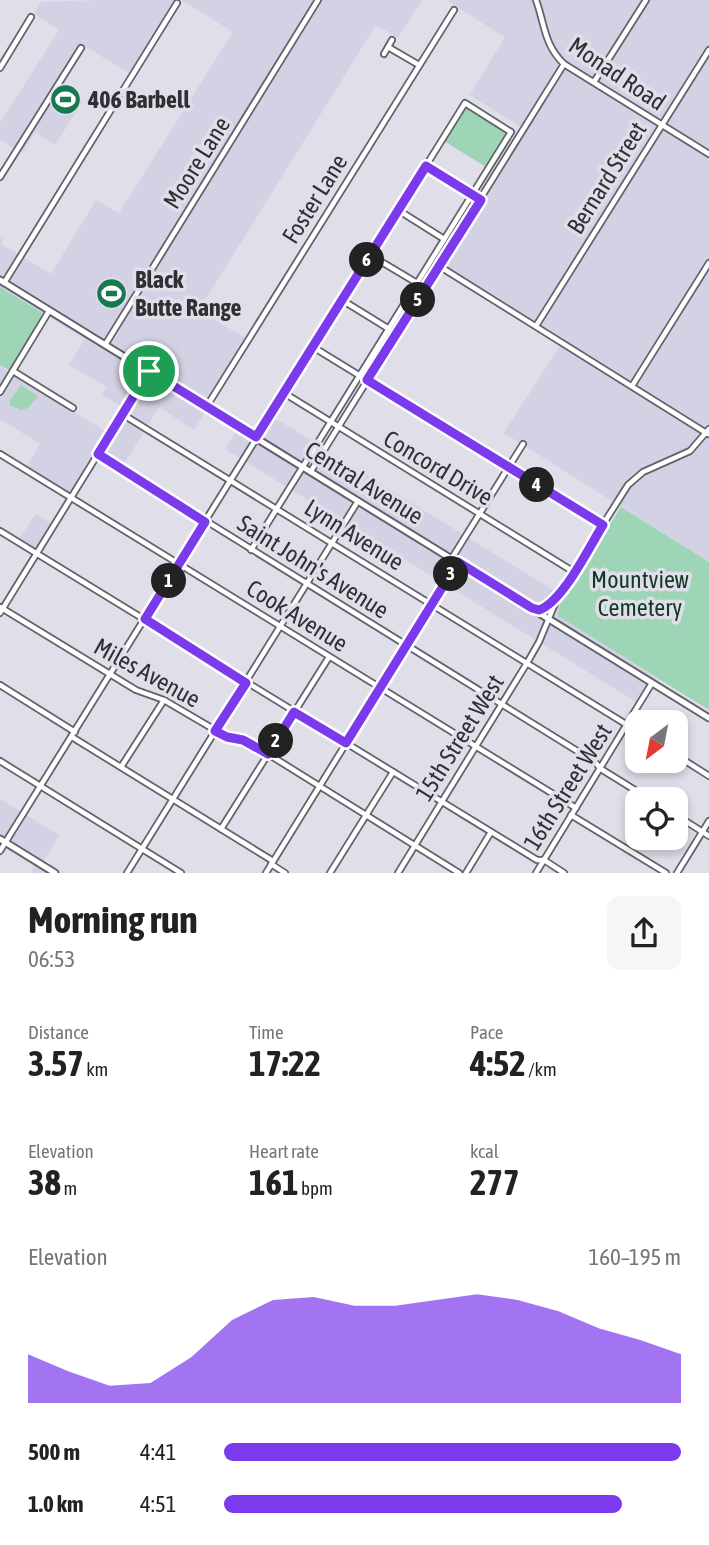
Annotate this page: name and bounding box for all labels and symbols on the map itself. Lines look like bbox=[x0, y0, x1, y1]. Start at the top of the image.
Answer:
street label: Monad Road bbox=[564, 31, 671, 116]
sports icon: 406 Barbell bbox=[48, 83, 82, 117]
place label: 406 Barbell bbox=[87, 86, 190, 113]
street label: Moore Lane bbox=[158, 112, 235, 214]
street label: Bernard Street bbox=[562, 117, 652, 239]
street label: Foster Lane bbox=[277, 149, 352, 248]
pin: 6 bbox=[350, 243, 384, 278]
place label: Black Butte Range bbox=[135, 266, 241, 321]
sports icon: Black Butte Range bbox=[95, 277, 129, 311]
pin: 5 bbox=[400, 282, 436, 318]
pin bbox=[119, 341, 179, 401]
street label: Concord Drive bbox=[379, 425, 498, 511]
street label: Central Avenue bbox=[300, 436, 428, 530]
pin: 4 bbox=[520, 468, 554, 503]
street label: Lynn Avenue bbox=[300, 494, 409, 576]
street label: Saint John's Avenue bbox=[233, 509, 394, 624]
pin: 3 bbox=[434, 556, 468, 592]
pin: 1 bbox=[152, 564, 186, 598]
park label: Mountview Cemetery bbox=[591, 566, 689, 621]
street label: Cook Avenue bbox=[242, 574, 353, 657]
street label: Miles Avenue bbox=[90, 632, 205, 713]
street label: 15th Street West bbox=[410, 670, 509, 806]
north arrow bbox=[625, 710, 688, 774]
street label: 16th Street West bbox=[518, 719, 617, 855]
pin: 2 bbox=[258, 724, 294, 758]

